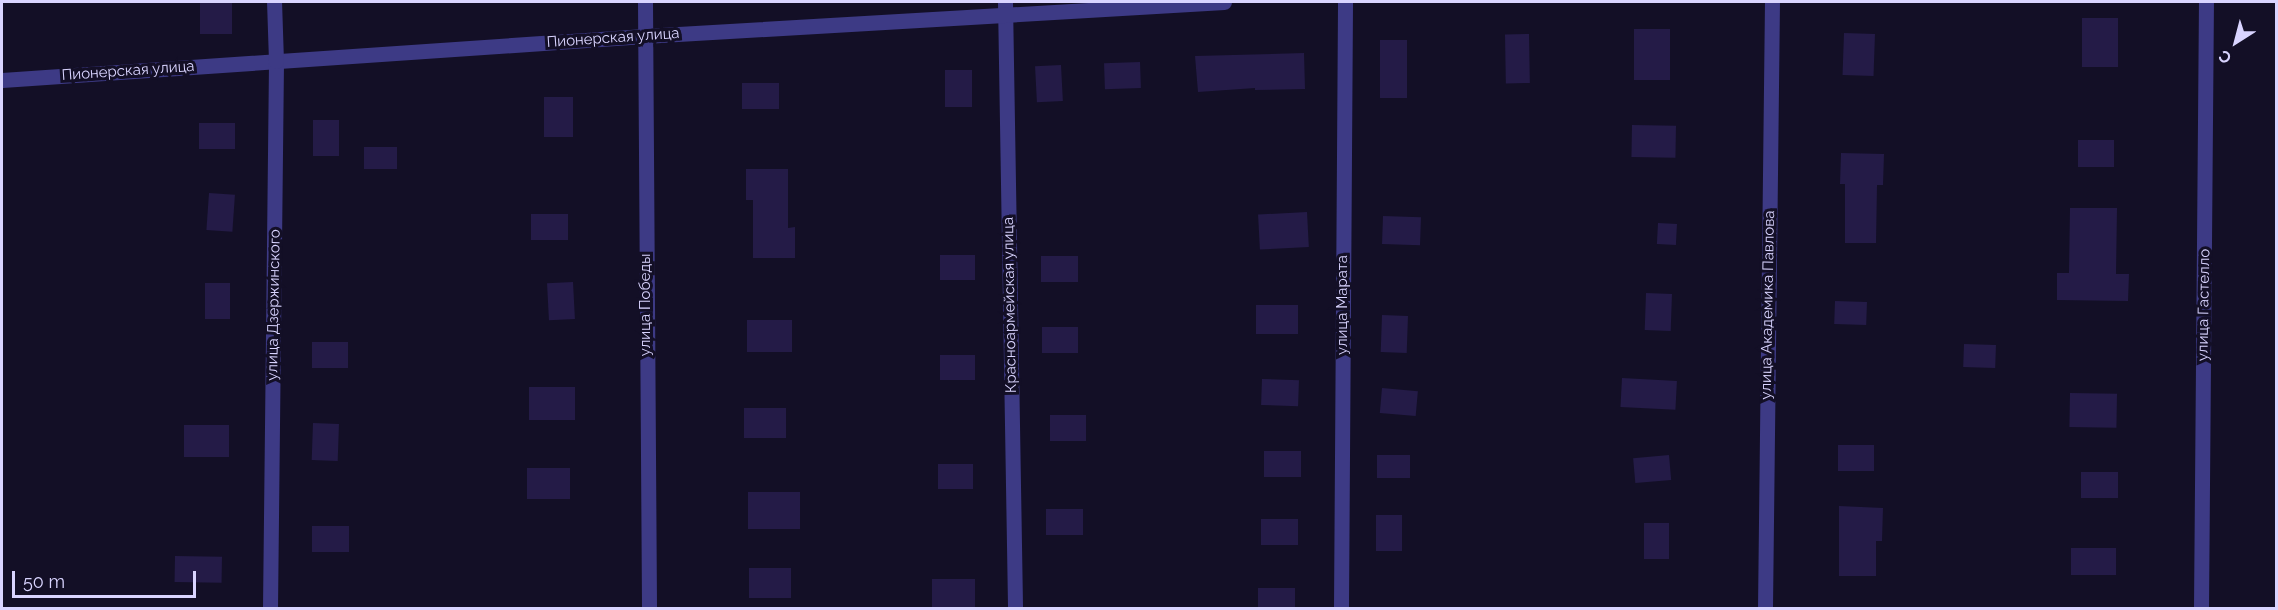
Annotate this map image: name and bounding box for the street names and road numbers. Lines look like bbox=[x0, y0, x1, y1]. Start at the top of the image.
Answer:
street label: Пионерская улица bbox=[546, 24, 680, 52]
street label: Пионерская улица bbox=[61, 57, 195, 85]
street label: улица Академика Павлова bbox=[1757, 210, 1779, 400]
street label: Красноармейская улица bbox=[999, 216, 1021, 394]
street label: улица Дзержинского bbox=[264, 229, 284, 381]
street label: улица Гастелло bbox=[2194, 249, 2214, 361]
street label: улица Победы bbox=[637, 254, 655, 356]
street label: улица Марата bbox=[1334, 255, 1352, 355]

